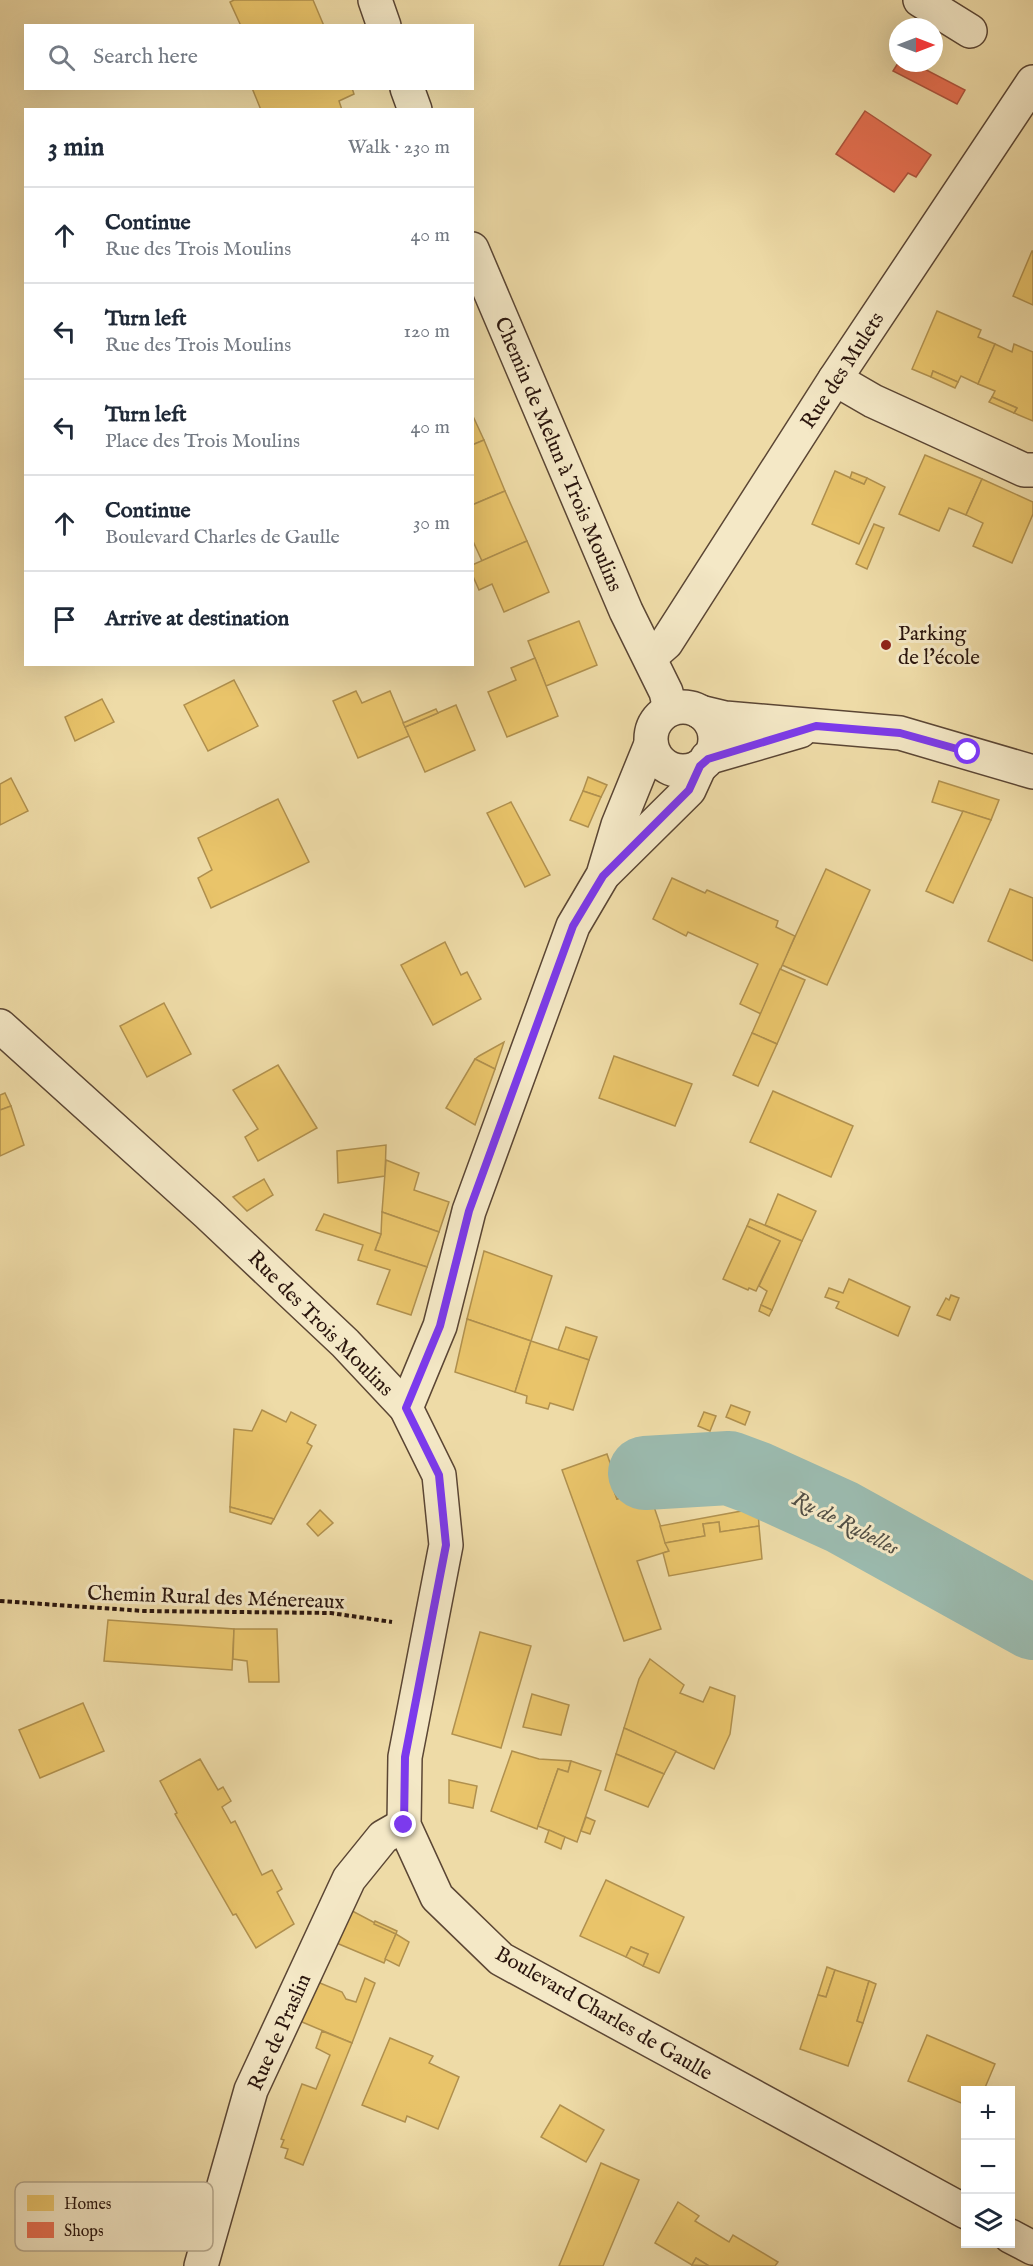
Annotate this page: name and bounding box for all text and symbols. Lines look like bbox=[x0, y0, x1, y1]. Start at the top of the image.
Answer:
north arrow bbox=[889, 18, 943, 72]
search box bbox=[24, 24, 474, 90]
icon: search bbox=[45, 41, 78, 74]
text: Search here bbox=[93, 43, 198, 71]
text: 3 min bbox=[48, 131, 104, 164]
text: Walk · 230 m bbox=[348, 135, 450, 160]
text: Continue bbox=[105, 209, 191, 237]
icon: ahead bbox=[48, 219, 81, 252]
text: 40 m bbox=[411, 223, 450, 248]
text: Rue des Trois Moulins bbox=[105, 237, 291, 262]
text: Turn left bbox=[105, 305, 187, 333]
street label: Rue des Mulets bbox=[795, 307, 891, 434]
street label: Chemin de Melun à Trois Moulins bbox=[487, 313, 628, 596]
icon: left bbox=[48, 315, 81, 348]
text: 120 m bbox=[404, 319, 450, 344]
text: Rue des Trois Moulins bbox=[105, 333, 291, 358]
text: Turn left bbox=[105, 401, 187, 429]
icon: left bbox=[48, 411, 81, 444]
text: 40 m bbox=[411, 415, 450, 440]
text: Place des Trois Moulins bbox=[105, 429, 300, 454]
text: Continue bbox=[105, 497, 191, 525]
icon: ahead bbox=[48, 507, 81, 540]
text: 30 m bbox=[413, 511, 450, 536]
text: Boulevard Charles de Gaulle bbox=[105, 525, 340, 550]
icon: arrive bbox=[48, 603, 81, 636]
text: Arrive at destination bbox=[105, 605, 289, 633]
place label: Parking de l'école bbox=[898, 621, 980, 672]
marker: Parking de l'école bbox=[879, 638, 893, 652]
route start bbox=[954, 738, 980, 764]
street label: Rue des Trois Moulins bbox=[241, 1245, 399, 1403]
water label: Ru de Rubelles bbox=[787, 1485, 904, 1563]
street label: Chemin Rural des Ménereaux bbox=[87, 1581, 345, 1616]
route end bbox=[390, 1811, 416, 1837]
street label: Boulevard Charles de Gaulle bbox=[490, 1941, 717, 2088]
street label: Rue de Praslin bbox=[243, 1970, 318, 2095]
map controls bbox=[961, 2086, 1015, 2248]
button: + bbox=[961, 2086, 1015, 2140]
button: − bbox=[961, 2140, 1015, 2194]
legend bbox=[15, 2182, 213, 2251]
button: layers bbox=[961, 2194, 1015, 2248]
text: Homes bbox=[64, 2195, 112, 2215]
text: Shops bbox=[64, 2222, 104, 2242]

